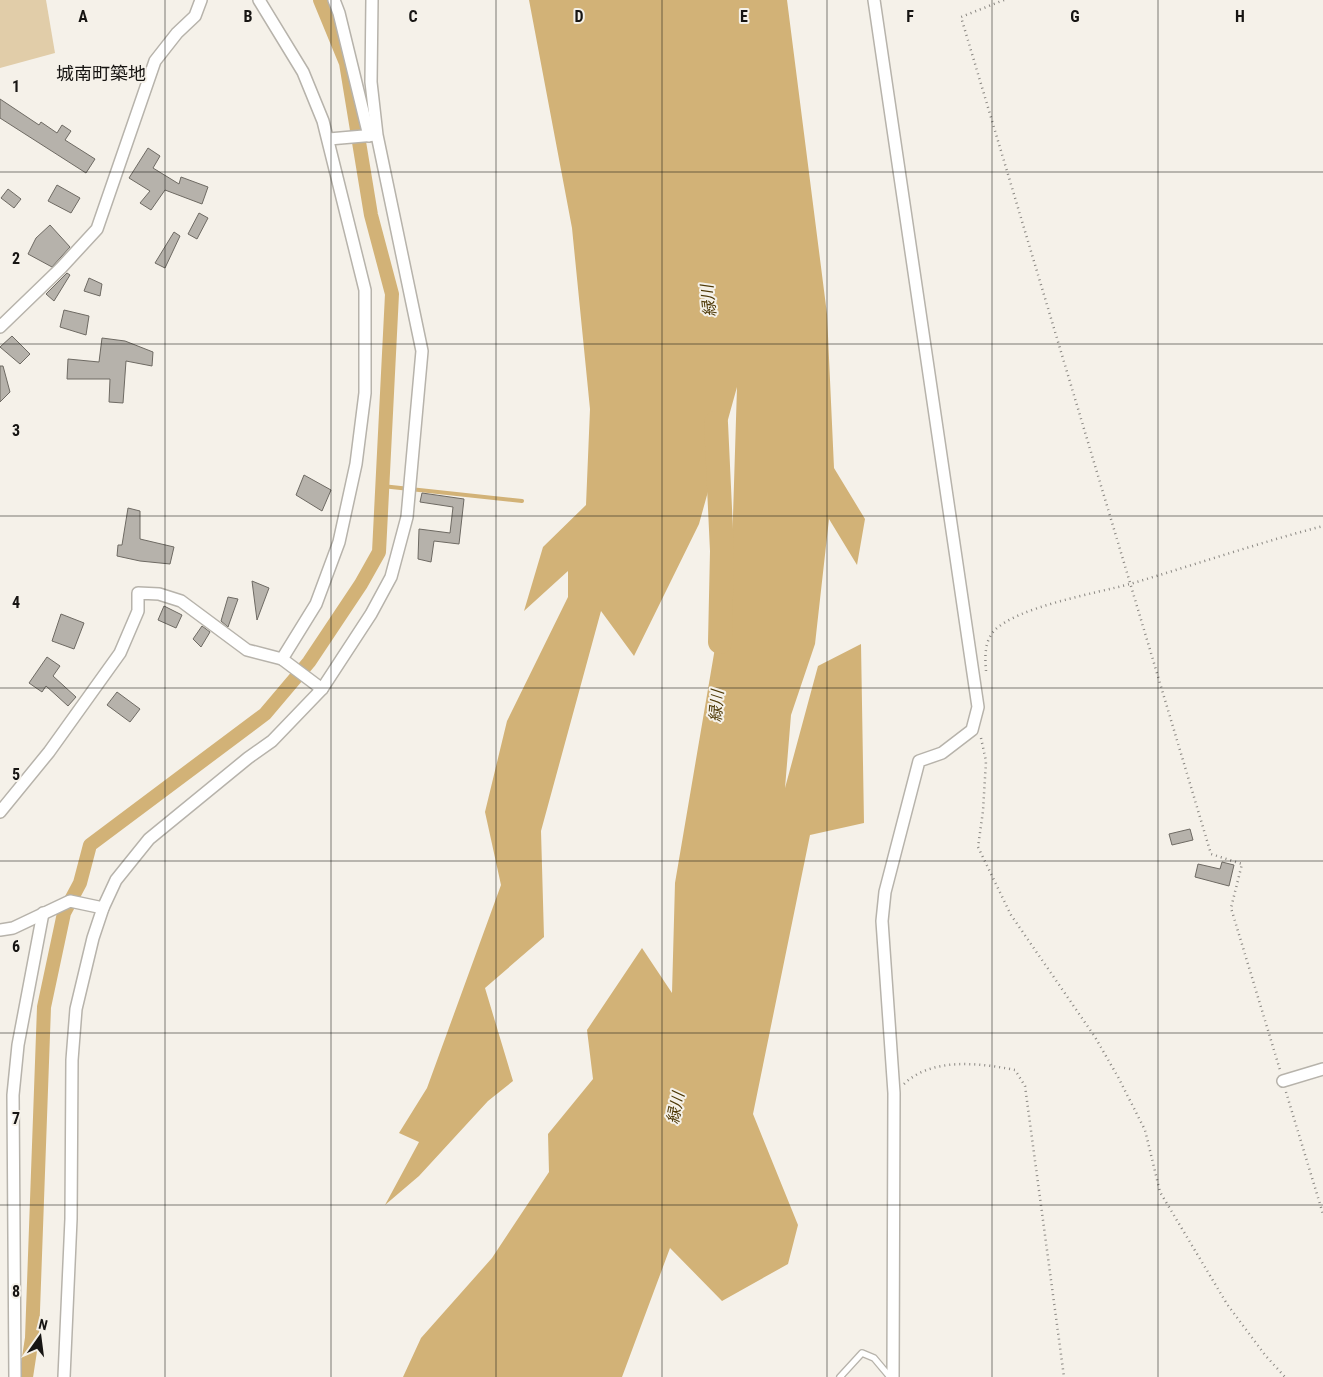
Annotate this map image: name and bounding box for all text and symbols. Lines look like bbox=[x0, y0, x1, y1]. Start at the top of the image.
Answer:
text: A bbox=[78, 7, 88, 26]
text: B bbox=[244, 7, 253, 26]
text: C bbox=[408, 7, 418, 26]
text: D bbox=[574, 7, 584, 26]
text: E bbox=[740, 7, 748, 26]
text: F bbox=[906, 7, 914, 26]
text: G bbox=[1070, 7, 1080, 26]
text: H bbox=[1235, 7, 1245, 26]
district label: 城南町築地 bbox=[56, 63, 146, 84]
text: 1 bbox=[12, 77, 20, 96]
text: 2 bbox=[12, 249, 20, 268]
water label: 緑川 bbox=[697, 282, 720, 318]
text: 3 bbox=[12, 421, 20, 440]
text: 4 bbox=[12, 593, 20, 612]
water label: 緑川 bbox=[706, 687, 727, 723]
text: 5 bbox=[12, 765, 20, 784]
text: 6 bbox=[12, 937, 20, 956]
water label: 緑川 bbox=[663, 1089, 688, 1126]
text: 7 bbox=[12, 1109, 20, 1128]
text: 8 bbox=[12, 1282, 20, 1301]
north arrow bbox=[15, 1312, 65, 1362]
text: N bbox=[37, 1316, 49, 1333]

